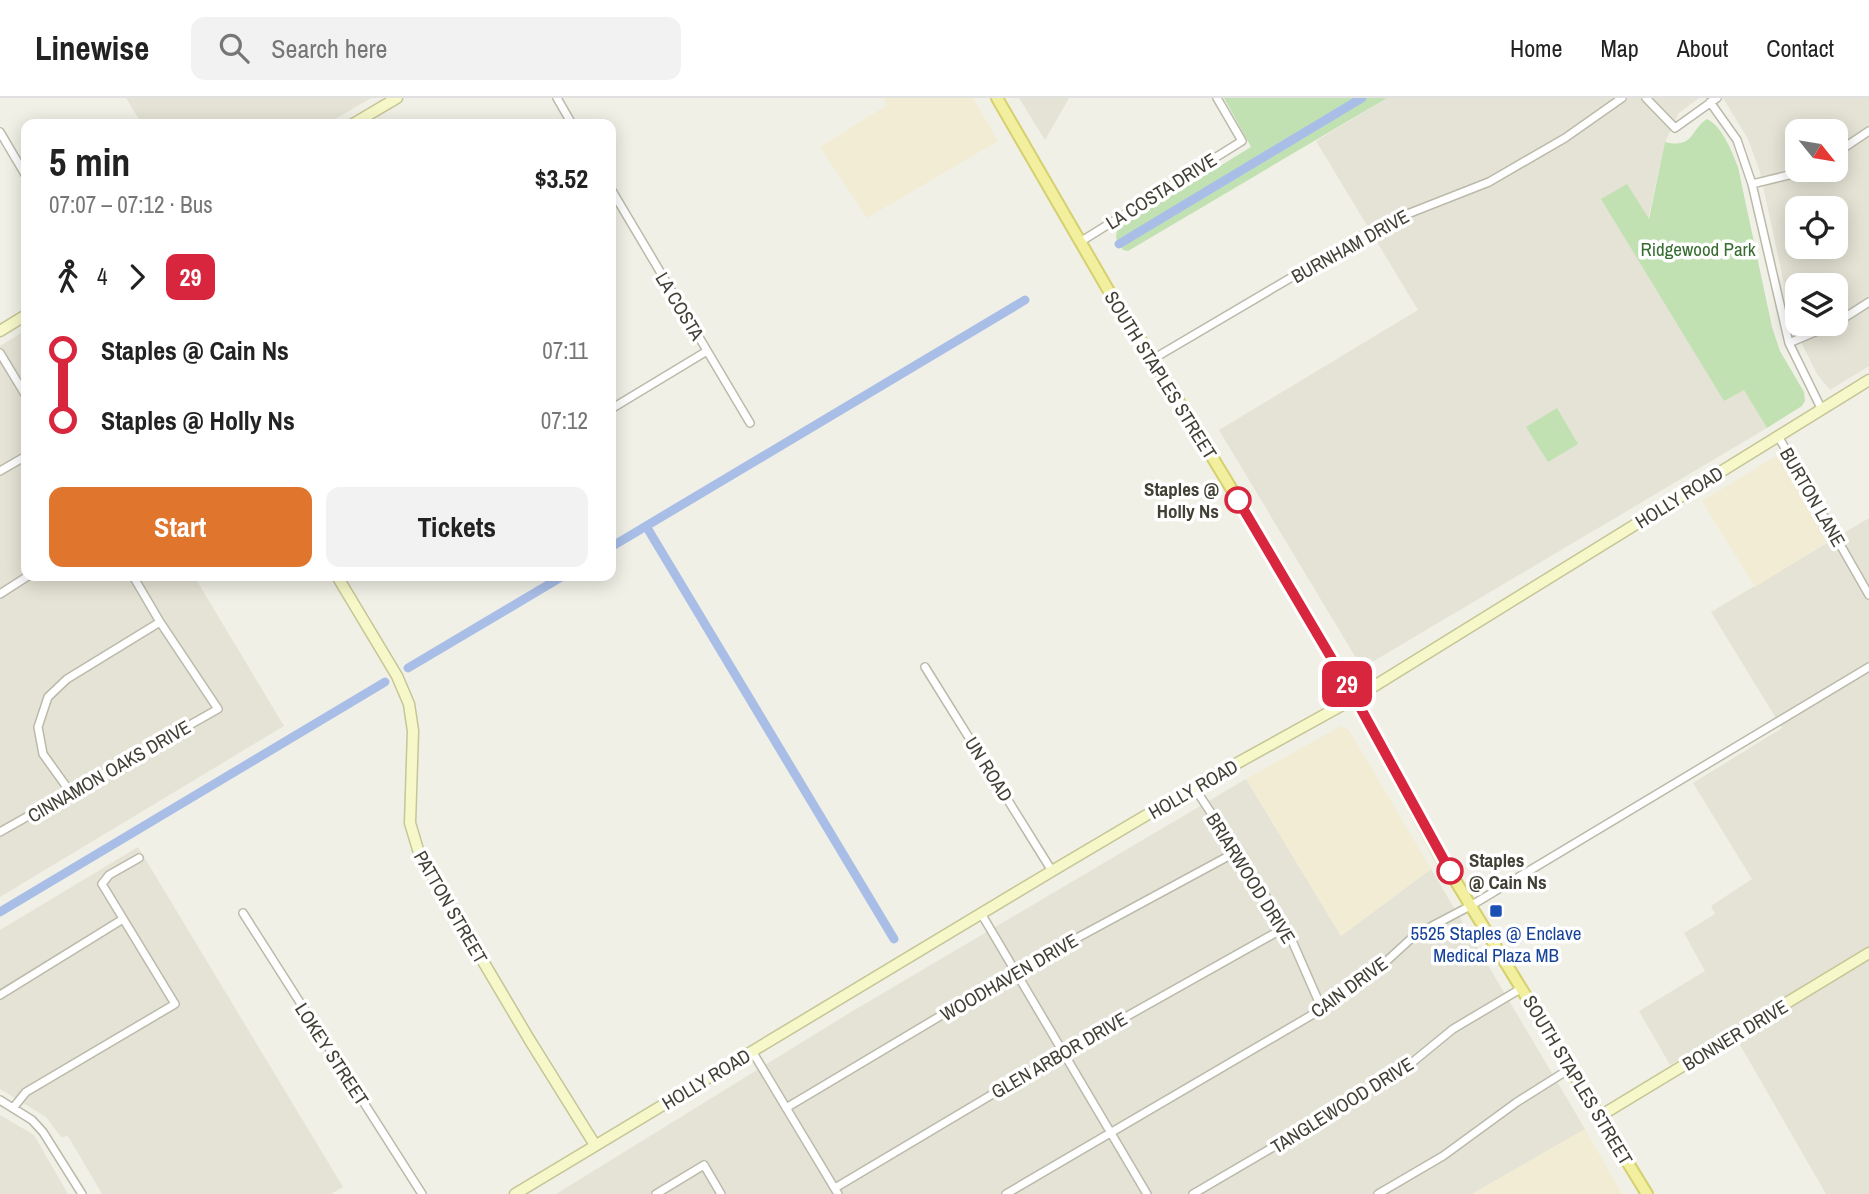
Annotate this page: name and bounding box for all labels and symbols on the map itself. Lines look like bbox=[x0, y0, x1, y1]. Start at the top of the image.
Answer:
north arrow bbox=[1785, 119, 1848, 182]
street label: LA COSTA DRIVE bbox=[1101, 147, 1221, 235]
street label: BURNHAM DRIVE bbox=[1287, 203, 1413, 289]
park label: Ridgewood Park bbox=[1640, 236, 1756, 262]
street label: LA COSTA bbox=[650, 267, 711, 345]
street label: SOUTH STAPLES STREET bbox=[1099, 286, 1224, 464]
street label: BURTON LANE bbox=[1774, 443, 1852, 551]
street label: HOLLY ROAD bbox=[1630, 460, 1728, 534]
place label: Staples @ Holly Ns bbox=[1144, 476, 1219, 524]
marker: Staples @ Holly Ns bbox=[1225, 487, 1251, 513]
line badge: 29 bbox=[1316, 661, 1378, 707]
street label: CINNAMON OAKS DRIVE bbox=[23, 714, 195, 828]
street label: UN ROAD bbox=[959, 732, 1019, 806]
street label: HOLLY ROAD bbox=[1144, 753, 1242, 825]
street label: BRIARWOOD DRIVE bbox=[1200, 808, 1302, 948]
street label: PATTON STREET bbox=[408, 846, 494, 969]
place label: Staples @ Cain Ns bbox=[1469, 847, 1547, 895]
marker: Staples @ Cain Ns bbox=[1437, 858, 1463, 884]
marker: 5525 Staples @ Enclave Medical Plaza MB bbox=[1488, 903, 1504, 919]
place label: 5525 Staples @ Enclave Medical Plaza MB bbox=[1411, 920, 1581, 968]
street label: WOODHAVEN DRIVE bbox=[936, 927, 1082, 1027]
street label: CAIN DRIVE bbox=[1305, 950, 1393, 1024]
street label: SOUTH STAPLES STREET bbox=[1517, 990, 1639, 1170]
street label: BONNER DRIVE bbox=[1677, 993, 1793, 1077]
street label: LOKEY STREET bbox=[289, 998, 375, 1111]
street label: GLEN ARBOR DRIVE bbox=[986, 1005, 1132, 1105]
street label: HOLLY ROAD bbox=[657, 1042, 755, 1116]
street label: TANGLEWOOD DRIVE bbox=[1266, 1051, 1418, 1159]

